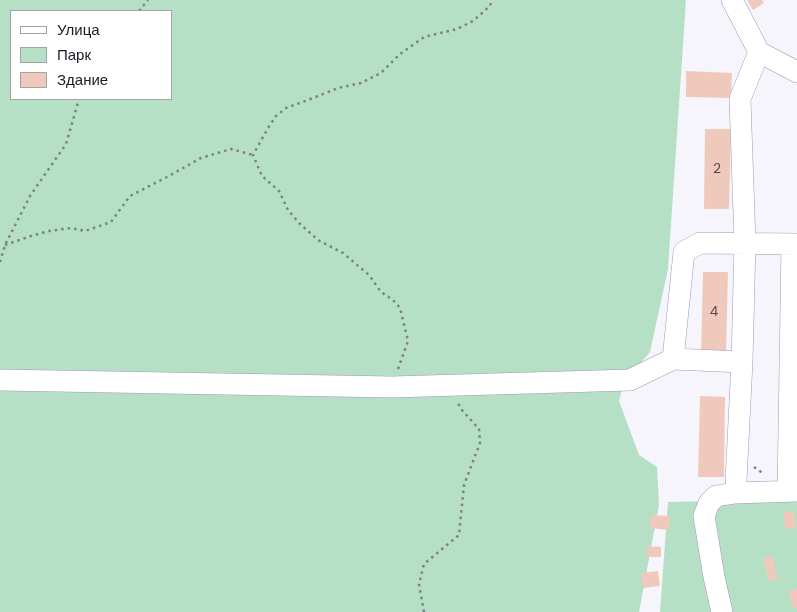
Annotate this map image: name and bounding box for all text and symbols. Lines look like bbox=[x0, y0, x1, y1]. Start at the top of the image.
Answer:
legend bbox=[10, 10, 172, 100]
text: Улица bbox=[57, 20, 100, 40]
text: Парк bbox=[57, 45, 91, 65]
text: Здание bbox=[57, 70, 108, 90]
house number: 2 bbox=[713, 161, 721, 177]
house number: 4 bbox=[710, 304, 718, 320]

